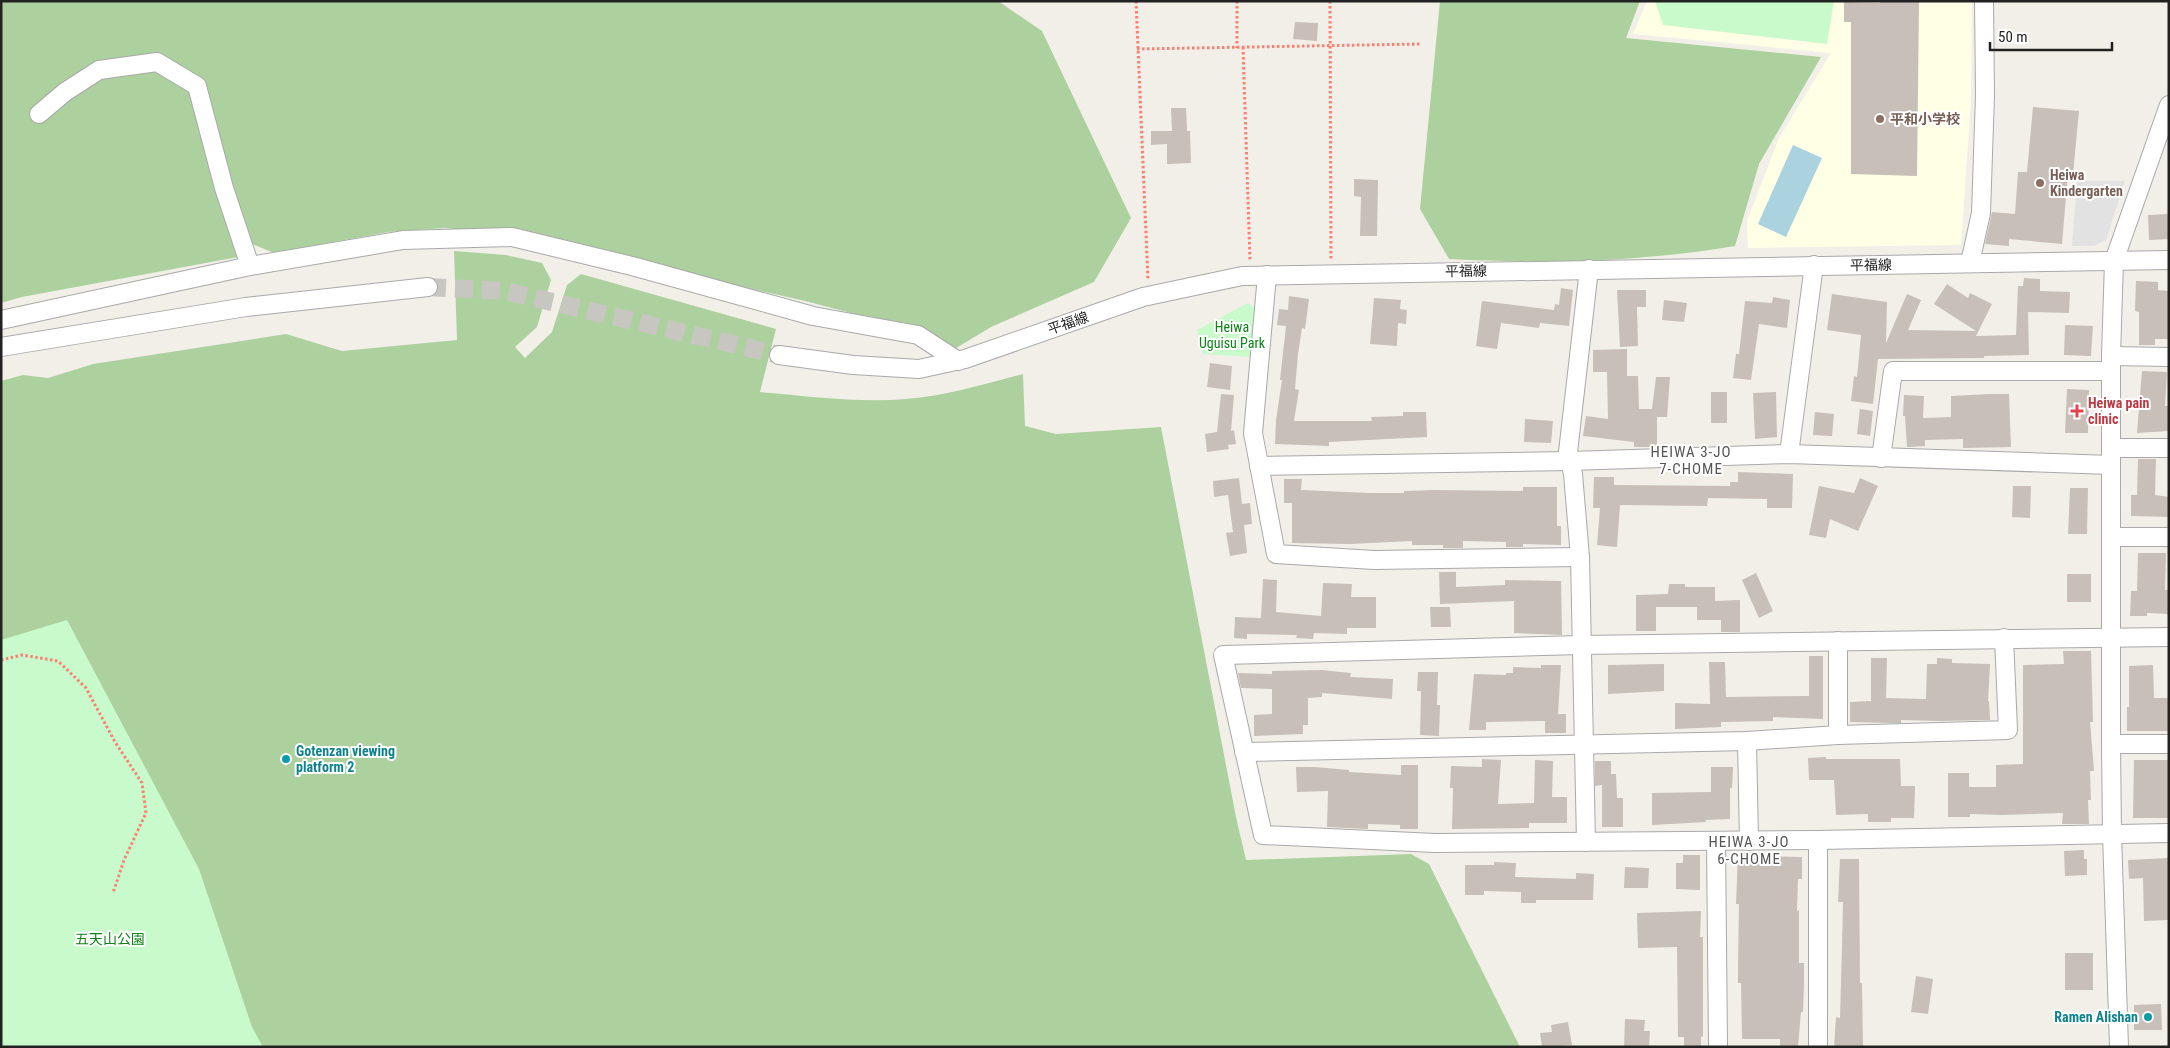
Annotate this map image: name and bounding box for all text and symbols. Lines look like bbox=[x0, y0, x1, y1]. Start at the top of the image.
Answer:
scale bar bbox=[1990, 20, 2112, 52]
text: 50 m bbox=[1998, 28, 2028, 46]
place label: 平和小学校 bbox=[1890, 111, 1960, 127]
marker: 平和小学校 bbox=[1874, 113, 1886, 125]
place label: Heiwa Kindergarten bbox=[2050, 167, 2123, 199]
marker: Heiwa Kindergarten bbox=[2034, 177, 2046, 189]
street label: 平福線 bbox=[1850, 257, 1892, 273]
street label: 平福線 bbox=[1445, 263, 1487, 279]
street label: 平福線 bbox=[1046, 309, 1090, 337]
park label: Heiwa Uguisu Park bbox=[1199, 319, 1266, 351]
place label: Heiwa pain clinic bbox=[2088, 395, 2150, 427]
marker: Heiwa pain clinic bbox=[2070, 404, 2084, 418]
district label: HEIWA 3-JO 7-CHOME bbox=[1650, 443, 1732, 478]
place label: Gotenzan viewing platform 2 bbox=[296, 743, 395, 775]
marker: Gotenzan viewing platform 2 bbox=[280, 753, 292, 765]
district label: HEIWA 3-JO 6-CHOME bbox=[1708, 833, 1790, 868]
park label: 五天山公園 bbox=[75, 931, 145, 947]
place label: Ramen Alishan bbox=[2054, 1009, 2138, 1025]
marker: Ramen Alishan bbox=[2142, 1011, 2154, 1023]

